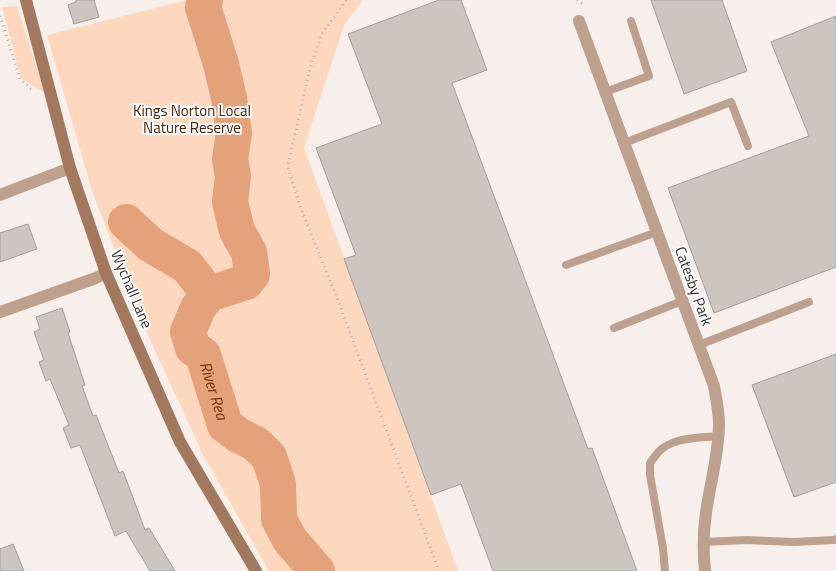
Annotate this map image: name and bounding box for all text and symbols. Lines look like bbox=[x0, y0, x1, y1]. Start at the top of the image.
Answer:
park label: Kings Norton Local Nature Reserve bbox=[133, 99, 251, 139]
street label: Catesby Park bbox=[669, 243, 719, 329]
street label: Wychall Lane bbox=[105, 246, 159, 332]
water label: River Rea bbox=[194, 358, 235, 424]

